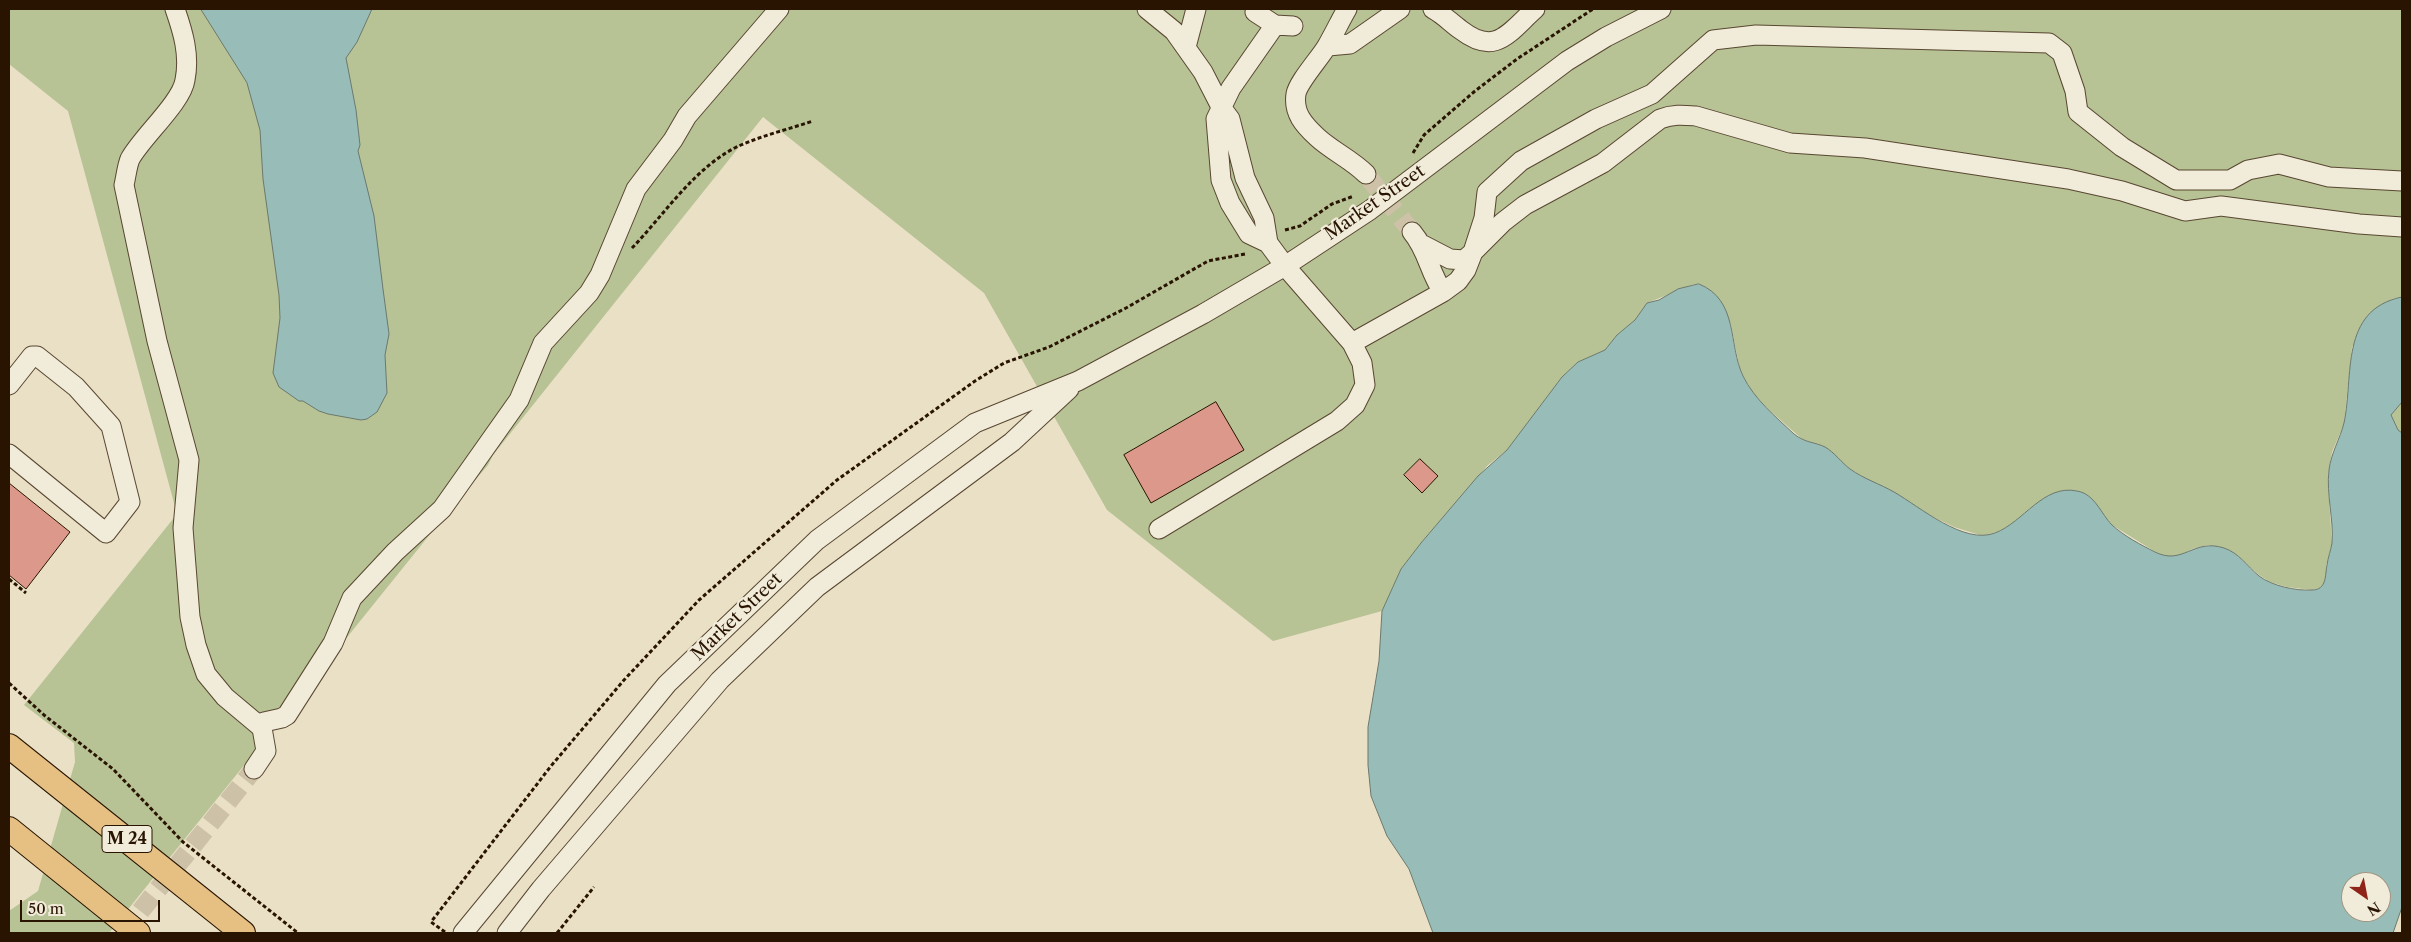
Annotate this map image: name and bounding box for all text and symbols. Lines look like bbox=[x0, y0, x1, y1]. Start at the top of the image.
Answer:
street label: Market Street bbox=[1321, 161, 1429, 245]
street label: Market Street bbox=[687, 569, 787, 665]
road number: M 24 bbox=[102, 826, 152, 852]
north arrow bbox=[2341, 872, 2391, 922]
scale bar bbox=[22, 890, 162, 922]
text: N bbox=[2364, 898, 2384, 920]
text: 50 m bbox=[28, 899, 64, 918]

